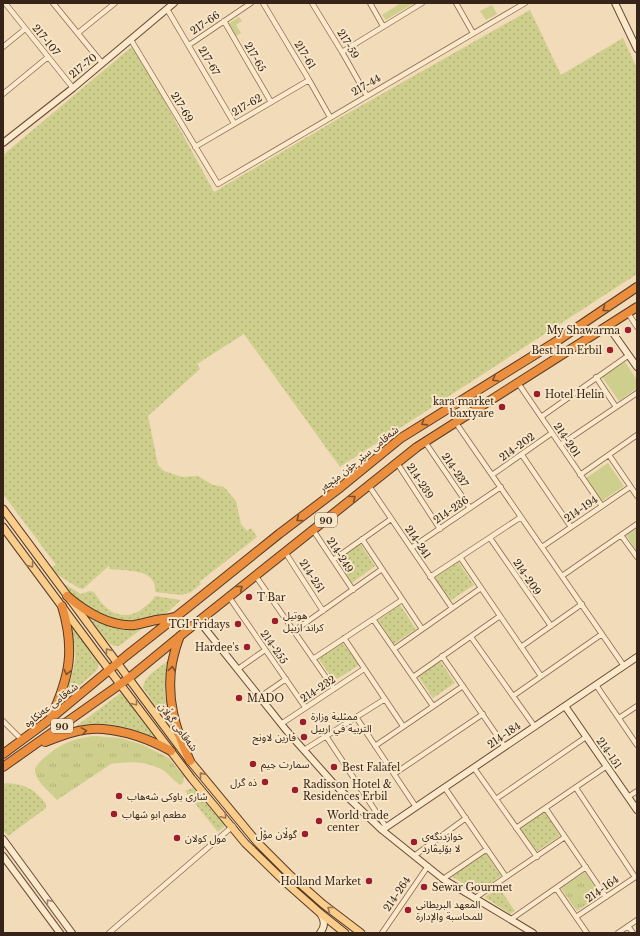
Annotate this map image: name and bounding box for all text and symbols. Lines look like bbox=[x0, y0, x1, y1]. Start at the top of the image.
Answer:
street label: 217-66 bbox=[188, 8, 222, 38]
street label: 217-107 bbox=[29, 22, 63, 59]
street label: 217-59 bbox=[334, 27, 362, 61]
street label: 217-61 bbox=[291, 38, 319, 72]
street label: 217-65 bbox=[241, 40, 269, 74]
street label: 217-67 bbox=[195, 44, 223, 79]
street label: 217-70 bbox=[66, 51, 100, 81]
street label: 217-44 bbox=[349, 71, 383, 99]
street label: 217-69 bbox=[168, 90, 196, 124]
street label: 217-62 bbox=[230, 91, 264, 119]
one-way arrow bbox=[602, 304, 609, 311]
place label: My Shawarma bbox=[547, 324, 620, 337]
marker: My Shawarma bbox=[623, 325, 633, 335]
place label: Best Inn Erbil bbox=[531, 344, 602, 357]
marker: Best Inn Erbil bbox=[605, 345, 615, 355]
one-way arrow bbox=[492, 374, 499, 382]
place label: Hotel Helin bbox=[545, 388, 605, 401]
marker: Hotel Helin bbox=[532, 389, 542, 399]
place label: kara market baxtyare bbox=[433, 395, 494, 420]
marker: kara market baxtyare bbox=[497, 402, 507, 412]
one-way arrow bbox=[421, 418, 428, 425]
street label: 214-201 bbox=[551, 420, 583, 460]
street label: شەقامی سێر جۆن مێجەر bbox=[316, 423, 401, 496]
street label: 214-202 bbox=[497, 430, 537, 464]
street label: 214-237 bbox=[439, 450, 472, 490]
street label: 214-239 bbox=[404, 461, 436, 501]
street label: 214-236 bbox=[431, 493, 471, 527]
street label: 214-194 bbox=[562, 493, 600, 525]
one-way arrow bbox=[348, 496, 355, 503]
road number: 90 bbox=[315, 513, 337, 527]
one-way arrow bbox=[296, 514, 303, 521]
street label: 214-241 bbox=[402, 523, 434, 561]
street label: 214-249 bbox=[324, 535, 356, 575]
street label: 214-209 bbox=[510, 556, 544, 598]
street label: 214-251 bbox=[296, 557, 328, 595]
one-way arrow bbox=[26, 561, 33, 568]
one-way arrow bbox=[235, 585, 242, 592]
place label: T Bar bbox=[257, 591, 286, 604]
marker: T Bar bbox=[244, 592, 254, 602]
place label: هوتيل كراند اربيل bbox=[283, 609, 324, 634]
marker: هوتيل كراند اربيل bbox=[270, 616, 280, 626]
place label: TGI Fridays bbox=[169, 618, 230, 631]
marker: TGI Fridays bbox=[233, 619, 243, 629]
street label: 214-255 bbox=[258, 627, 291, 667]
place label: Hardee's bbox=[195, 641, 239, 654]
marker: Hardee's bbox=[242, 642, 252, 652]
one-way arrow bbox=[106, 648, 113, 655]
one-way arrow bbox=[167, 666, 176, 672]
one-way arrow bbox=[64, 668, 72, 675]
street label: 214-232 bbox=[298, 673, 338, 705]
street label: شەقامی عەنکاوە bbox=[22, 680, 81, 730]
place label: MADO bbox=[247, 692, 284, 705]
marker: MADO bbox=[234, 693, 244, 703]
one-way arrow bbox=[130, 698, 137, 705]
street label: شەقامی گوڵان bbox=[156, 700, 201, 754]
place label: ممثلية وزارة التربية في اربيل bbox=[311, 710, 372, 736]
marker: ممثلية وزارة التربية في اربيل bbox=[298, 717, 308, 727]
road number: 90 bbox=[51, 719, 73, 733]
street label: 214-184 bbox=[485, 719, 523, 751]
one-way arrow bbox=[81, 727, 87, 736]
place label: فارین لاونج bbox=[253, 731, 297, 745]
marker: فارین لاونج bbox=[299, 732, 309, 742]
street label: 214-151 bbox=[593, 735, 625, 771]
place label: سمارت جیم bbox=[261, 758, 309, 772]
marker: سمارت جیم bbox=[248, 759, 258, 769]
place label: Best Falafel bbox=[342, 761, 400, 774]
marker: Best Falafel bbox=[329, 762, 339, 772]
one-way arrow bbox=[200, 773, 207, 780]
place label: ذه گرل bbox=[230, 776, 257, 789]
marker: ذه گرل bbox=[260, 777, 270, 787]
place label: Radisson Hotel & Residences Erbil bbox=[303, 778, 392, 803]
marker: Radisson Hotel & Residences Erbil bbox=[290, 785, 300, 795]
place label: شاری باوکی شەھاب bbox=[127, 790, 208, 803]
marker: شاری باوکی شەھاب bbox=[114, 791, 124, 801]
place label: مطعم ابو شهاب bbox=[122, 808, 186, 822]
marker: مطعم ابو شهاب bbox=[109, 809, 119, 819]
place label: World trade center bbox=[326, 809, 389, 834]
one-way arrow bbox=[219, 811, 226, 818]
marker: World trade center bbox=[314, 816, 324, 826]
place label: گوڵان مۆڵ bbox=[256, 827, 298, 841]
marker: گوڵان مۆڵ bbox=[300, 829, 310, 839]
place label: خواردنگەی لا بۆلیڤارد bbox=[422, 830, 463, 855]
place label: مول كولان bbox=[185, 832, 226, 845]
marker: مول كولان bbox=[172, 833, 182, 843]
marker: خواردنگەی لا بۆلیڤارد bbox=[409, 837, 419, 847]
street label: 214-164 bbox=[583, 873, 621, 905]
street label: 214-264 bbox=[381, 874, 414, 914]
place label: Holland Market bbox=[280, 875, 361, 888]
marker: Holland Market bbox=[364, 876, 374, 886]
place label: Sewar Gourmet bbox=[432, 881, 513, 894]
marker: Sewar Gourmet bbox=[419, 882, 429, 892]
place label: المعهد البريطاني للمحاسبة والإدارة bbox=[416, 898, 483, 923]
one-way arrow bbox=[47, 899, 54, 906]
marker: المعهد البريطاني للمحاسبة والإدارة bbox=[403, 905, 413, 915]
one-way arrow bbox=[328, 907, 335, 914]

